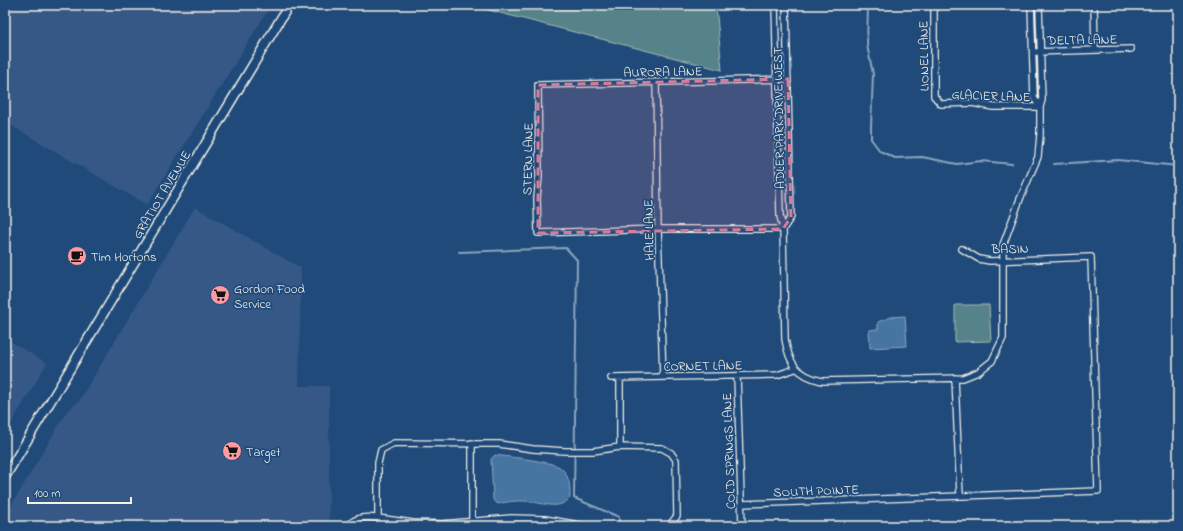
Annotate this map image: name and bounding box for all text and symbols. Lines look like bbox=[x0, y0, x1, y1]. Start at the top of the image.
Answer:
street label: LIONEL LANE bbox=[914, 20, 935, 91]
street label: DELTA LANE bbox=[1046, 30, 1118, 51]
street label: ADLER PARK DRIVE WEST bbox=[769, 46, 790, 189]
street label: AURORA LANE bbox=[623, 62, 703, 83]
street label: GLACIER LANE bbox=[951, 86, 1031, 107]
street label: STERN LANE bbox=[518, 123, 539, 195]
street label: GRATIOT AVENUE bbox=[128, 147, 196, 243]
street label: HALE LANE bbox=[639, 199, 660, 261]
street label: BASIN bbox=[990, 240, 1029, 259]
cafe icon: Tim Hortons bbox=[66, 245, 88, 267]
place label: Tim Hortons bbox=[91, 248, 157, 267]
place label: Gordon Food Service bbox=[234, 280, 305, 314]
supermarket icon: Gordon Food Service bbox=[209, 284, 231, 306]
street label: CORNET LANE bbox=[664, 356, 743, 377]
street label: COLD SPRINGS LANE bbox=[718, 392, 741, 509]
supermarket icon: Target bbox=[221, 440, 243, 462]
place label: Target bbox=[246, 443, 281, 463]
scale bar bbox=[28, 479, 131, 505]
street label: SOUTH POINTE bbox=[773, 481, 859, 502]
text: 100 m bbox=[34, 485, 61, 503]

